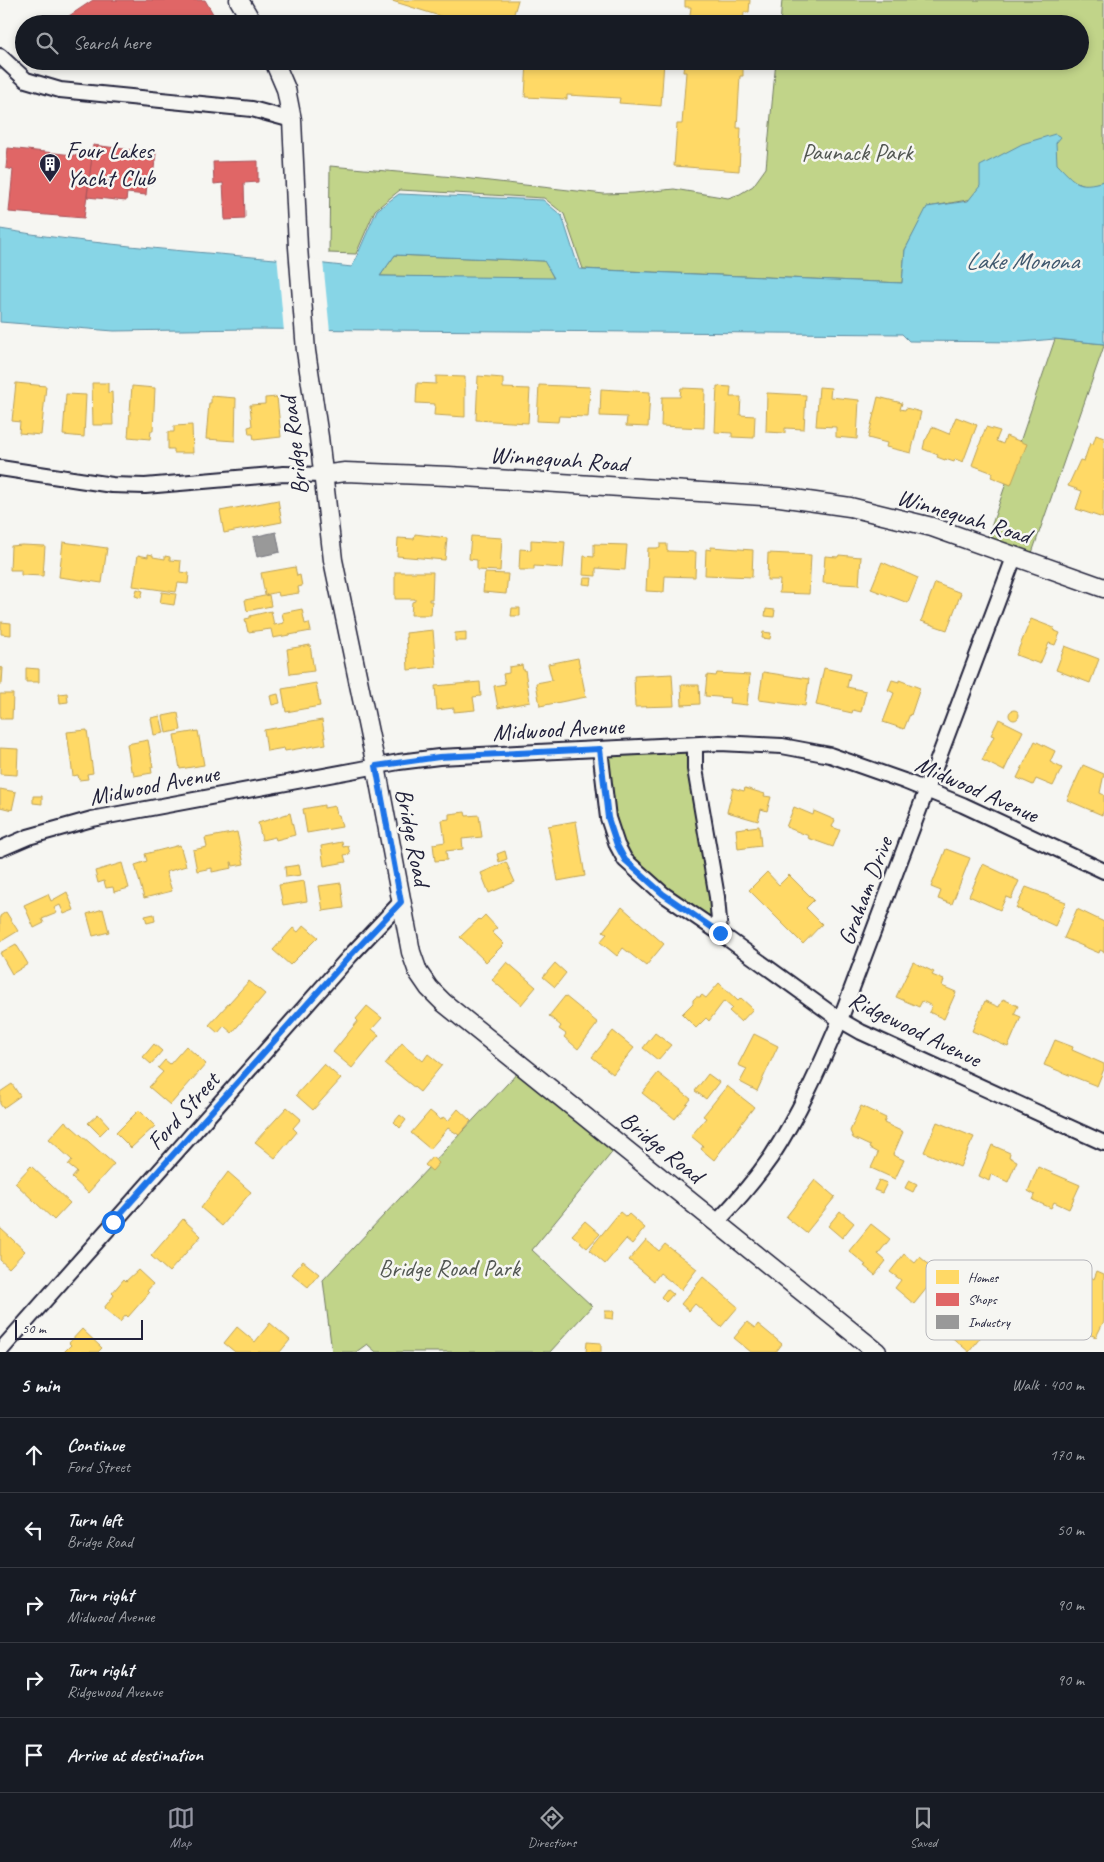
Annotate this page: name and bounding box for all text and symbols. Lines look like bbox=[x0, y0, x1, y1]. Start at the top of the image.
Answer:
search box bbox=[15, 15, 1089, 70]
icon: search bbox=[33, 29, 61, 57]
text: Search here bbox=[73, 31, 150, 55]
place label: Four Lakes Yacht Club bbox=[66, 135, 157, 193]
park label: Paunack Park bbox=[801, 137, 915, 167]
building icon: Four Lakes Yacht Club bbox=[38, 152, 62, 183]
water label: Lake Monona bbox=[965, 245, 1080, 277]
street label: Bridge Road bbox=[273, 392, 315, 497]
street label: Winnequah Road bbox=[489, 439, 632, 479]
street label: Winnequah Road bbox=[894, 482, 1038, 552]
street label: Midwood Avenue bbox=[492, 710, 626, 747]
street label: Midwood Avenue bbox=[911, 749, 1045, 830]
street label: Midwood Avenue bbox=[87, 757, 223, 812]
street label: Bridge Road bbox=[389, 786, 438, 892]
street label: Graham Drive bbox=[831, 831, 900, 949]
route end bbox=[709, 922, 732, 945]
street label: Ridgewood Avenue bbox=[844, 984, 988, 1075]
street label: Ford Street bbox=[140, 1064, 227, 1156]
street label: Bridge Road bbox=[614, 1104, 712, 1192]
route start bbox=[102, 1211, 125, 1234]
park label: Bridge Road Park bbox=[378, 1253, 522, 1283]
legend bbox=[926, 1260, 1092, 1340]
text: Homes bbox=[968, 1269, 999, 1286]
text: Shops bbox=[968, 1291, 998, 1308]
text: Industry bbox=[968, 1314, 1011, 1331]
scale bar bbox=[15, 1317, 142, 1340]
text: 50 m bbox=[22, 1320, 46, 1337]
text: 5 min bbox=[20, 1372, 60, 1398]
text: Walk · 400 m bbox=[1012, 1375, 1084, 1395]
text: Continue bbox=[67, 1433, 124, 1457]
icon: ahead bbox=[20, 1441, 48, 1469]
text: 170 m bbox=[1050, 1445, 1084, 1465]
text: Ford Street bbox=[67, 1457, 130, 1477]
text: Turn left bbox=[67, 1508, 122, 1532]
icon: left bbox=[20, 1516, 48, 1544]
text: 50 m bbox=[1057, 1520, 1084, 1540]
text: Bridge Road bbox=[67, 1532, 133, 1552]
text: Turn right bbox=[67, 1583, 134, 1607]
icon: right bbox=[20, 1591, 48, 1619]
text: 90 m bbox=[1057, 1595, 1084, 1615]
text: Midwood Avenue bbox=[67, 1607, 154, 1627]
text: Turn right bbox=[67, 1658, 134, 1682]
icon: right bbox=[20, 1666, 48, 1694]
text: 90 m bbox=[1057, 1670, 1084, 1690]
text: Ridgewood Avenue bbox=[67, 1682, 162, 1702]
icon: arrive bbox=[20, 1741, 48, 1769]
text: Arrive at destination bbox=[67, 1743, 203, 1767]
tab: Map bbox=[167, 1804, 195, 1851]
tab: Directions bbox=[528, 1804, 576, 1851]
tab: Saved bbox=[909, 1804, 937, 1851]

